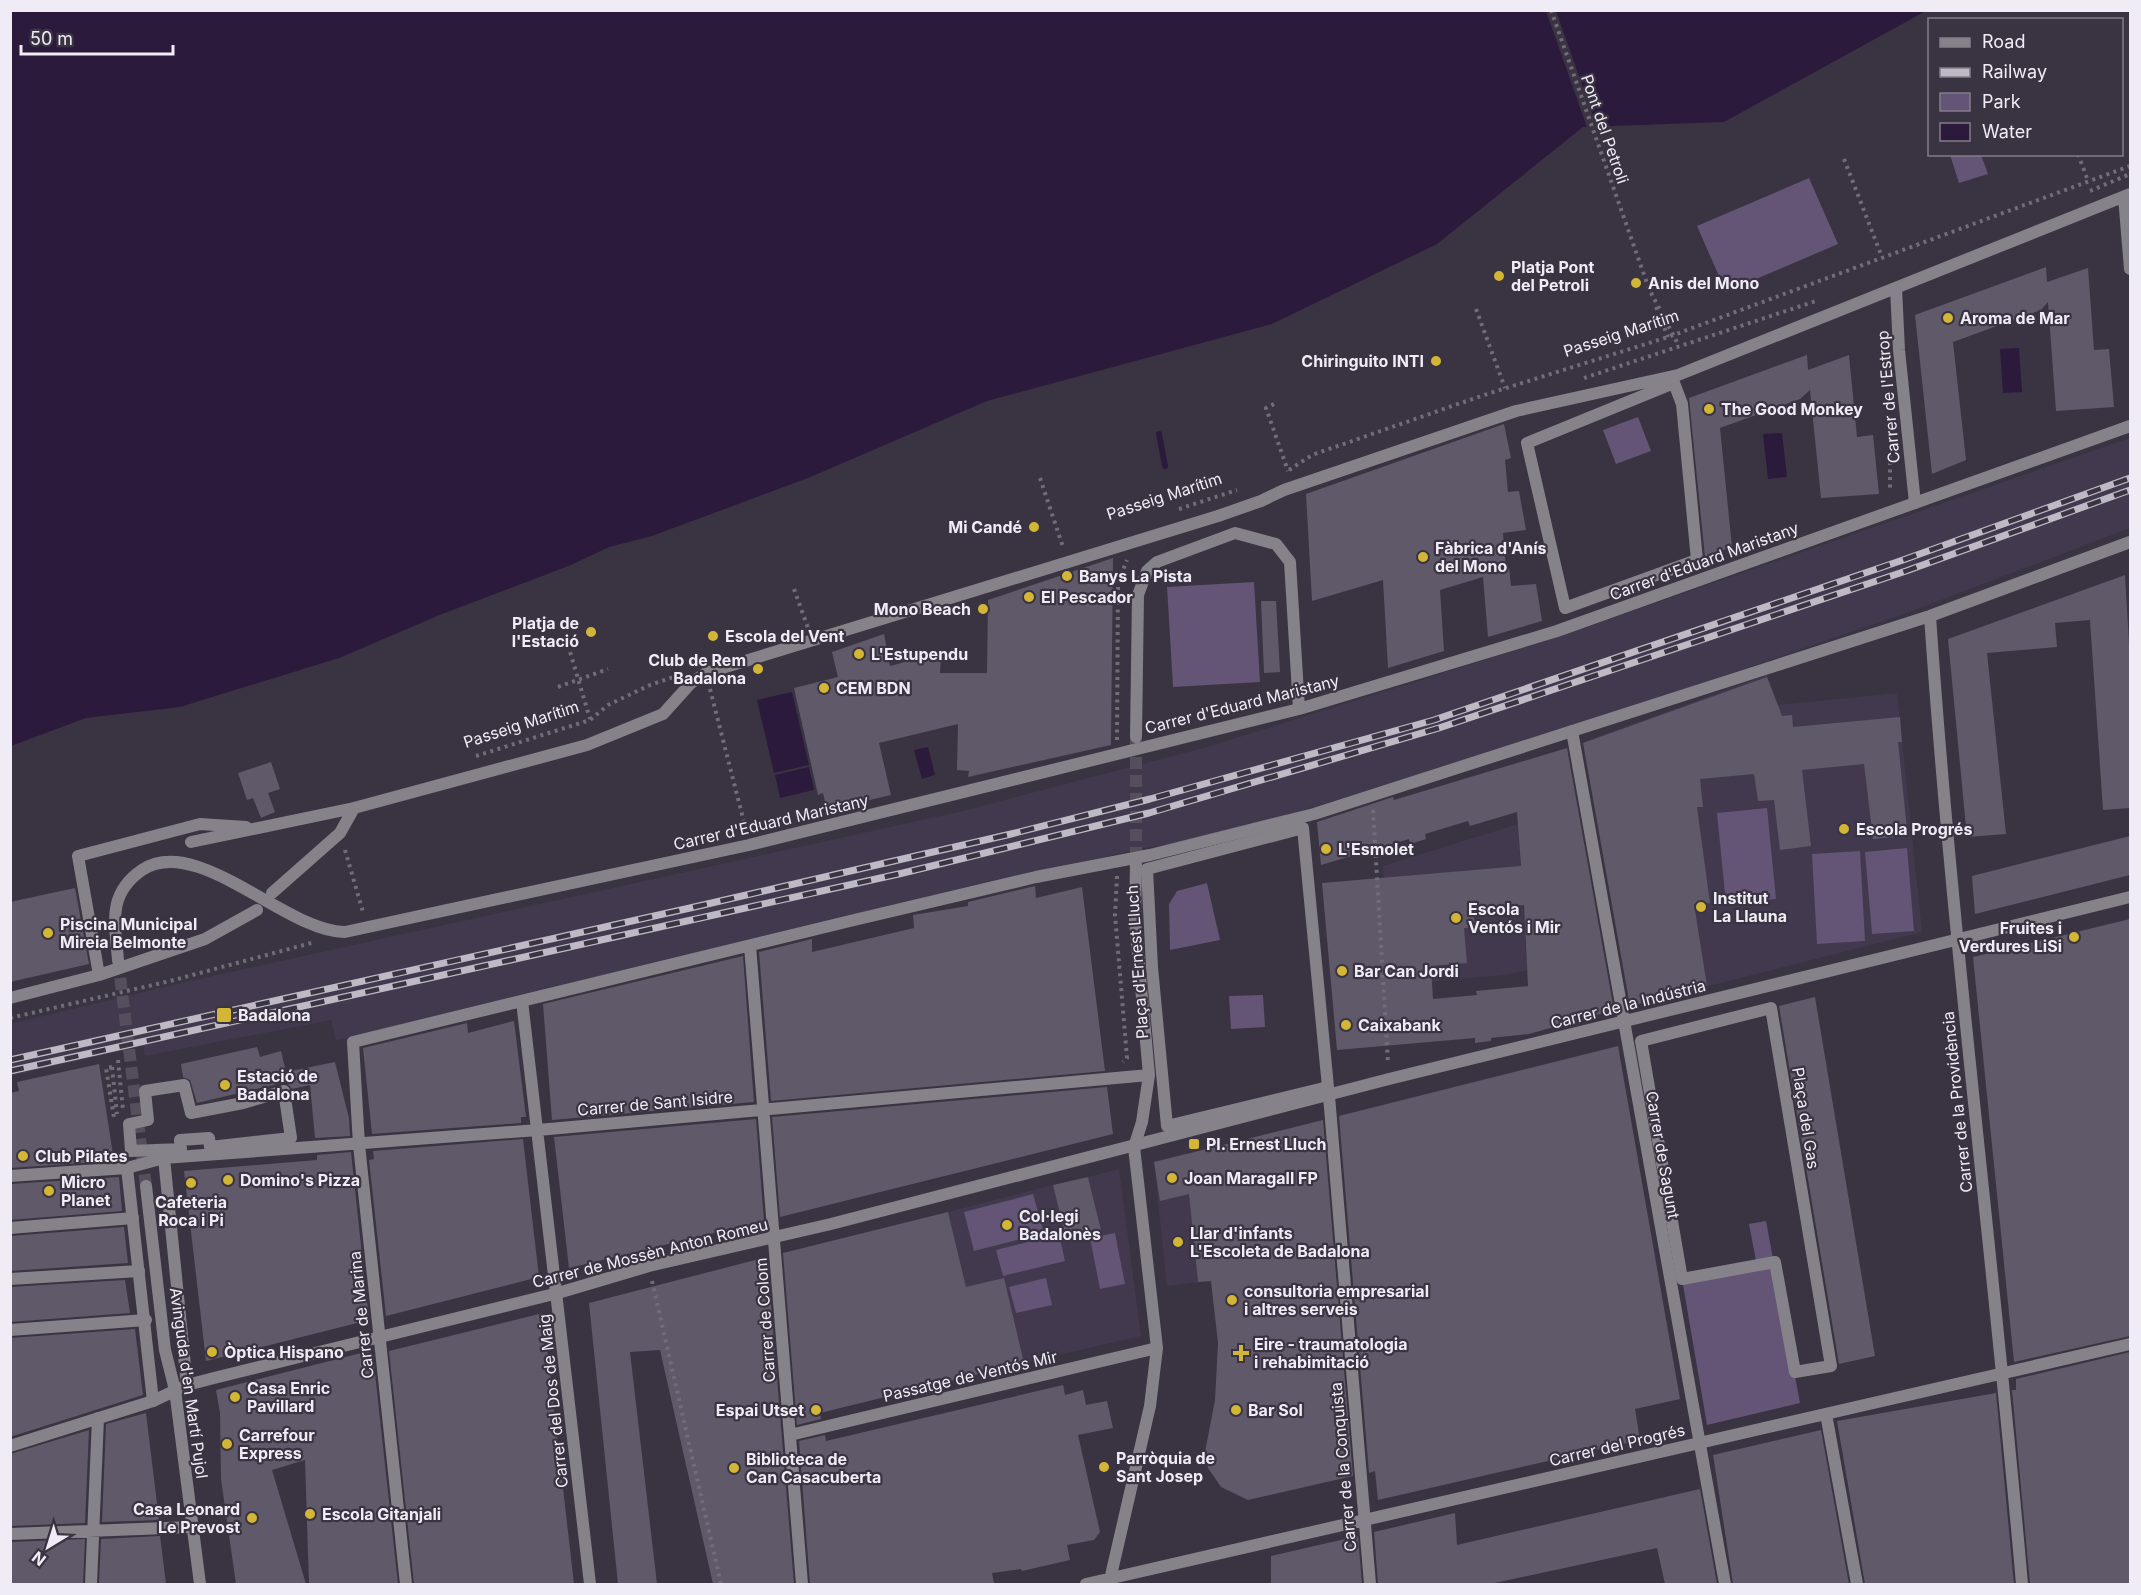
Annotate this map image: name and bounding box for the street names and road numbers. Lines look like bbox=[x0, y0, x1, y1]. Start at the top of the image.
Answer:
street label: Pont del Petroli bbox=[1577, 72, 1633, 186]
street label: Passeig Marítim bbox=[1561, 305, 1681, 361]
street label: Carrer de l'Estrop bbox=[1872, 330, 1904, 464]
street label: Passeig Marítim bbox=[1104, 468, 1224, 524]
street label: Carrer d'Eduard Maristany bbox=[1607, 517, 1801, 605]
street label: Carrer d'Eduard Maristany bbox=[1143, 670, 1341, 738]
street label: Passeig Marítim bbox=[461, 696, 581, 752]
street label: Carrer d'Eduard Maristany bbox=[672, 790, 870, 854]
street label: Plaça d'Ernest Lluch bbox=[1122, 884, 1152, 1040]
street label: Carrer de la Indústria bbox=[1548, 975, 1708, 1033]
street label: Carrer de la Providència bbox=[1938, 1010, 1976, 1194]
street label: Plaça del Gas bbox=[1788, 1066, 1824, 1170]
street label: Carrer de Sant Isidre bbox=[576, 1086, 734, 1120]
street label: Carrer de Sagunt bbox=[1642, 1090, 1684, 1220]
street label: Carrer de Mossèn Anton Romeu bbox=[530, 1214, 770, 1292]
street label: Carrer de Marina bbox=[344, 1250, 378, 1380]
street label: Carrer de Colom bbox=[751, 1257, 779, 1383]
street label: Avinguda d'en Martí Pujol bbox=[166, 1286, 212, 1480]
street label: Carrer del Dos de Maig bbox=[534, 1313, 572, 1489]
street label: Passatge de Ventós Mir bbox=[881, 1346, 1059, 1406]
street label: Carrer de la Conquista bbox=[1326, 1381, 1360, 1553]
street label: Carrer del Progrés bbox=[1547, 1420, 1687, 1470]

